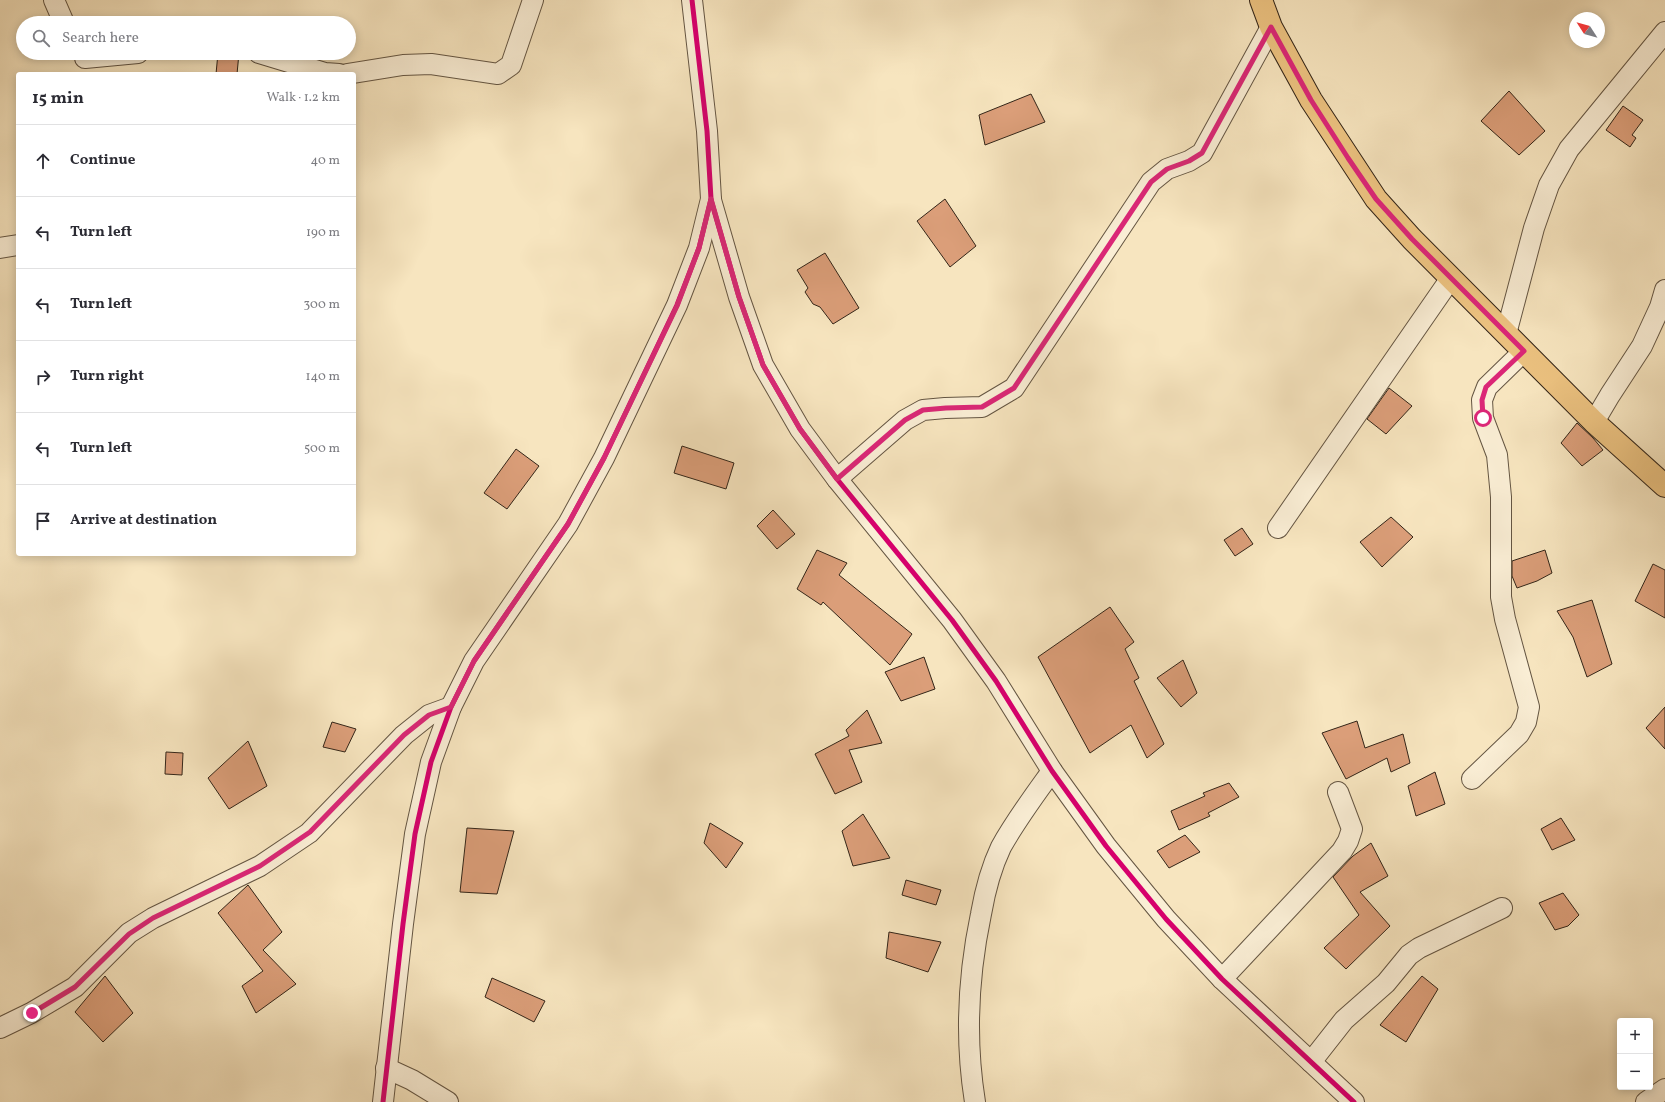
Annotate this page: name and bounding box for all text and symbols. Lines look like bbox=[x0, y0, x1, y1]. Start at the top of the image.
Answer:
north arrow bbox=[1569, 12, 1605, 48]
search box bbox=[16, 16, 356, 60]
icon: search bbox=[30, 27, 52, 49]
text: Search here bbox=[62, 28, 139, 49]
text: 15 min bbox=[32, 87, 84, 110]
text: Walk · 1.2 km bbox=[266, 89, 340, 107]
icon: ahead bbox=[32, 150, 54, 172]
text: Continue bbox=[70, 150, 135, 171]
text: 40 m bbox=[311, 152, 340, 170]
icon: left bbox=[32, 222, 54, 244]
text: Turn left bbox=[70, 222, 132, 243]
text: 190 m bbox=[306, 224, 340, 242]
icon: left bbox=[32, 294, 54, 316]
text: Turn left bbox=[70, 294, 132, 315]
text: 300 m bbox=[304, 296, 340, 314]
icon: right bbox=[32, 366, 54, 388]
text: Turn right bbox=[70, 366, 144, 387]
text: 140 m bbox=[306, 368, 340, 386]
route start bbox=[1474, 409, 1492, 427]
icon: left bbox=[32, 438, 54, 460]
text: Turn left bbox=[70, 438, 132, 459]
text: 500 m bbox=[304, 440, 340, 458]
icon: arrive bbox=[32, 510, 54, 532]
text: Arrive at destination bbox=[70, 510, 217, 531]
route end bbox=[23, 1004, 41, 1022]
map controls bbox=[1617, 1018, 1653, 1090]
button: + bbox=[1617, 1018, 1653, 1054]
button: − bbox=[1617, 1054, 1653, 1090]

